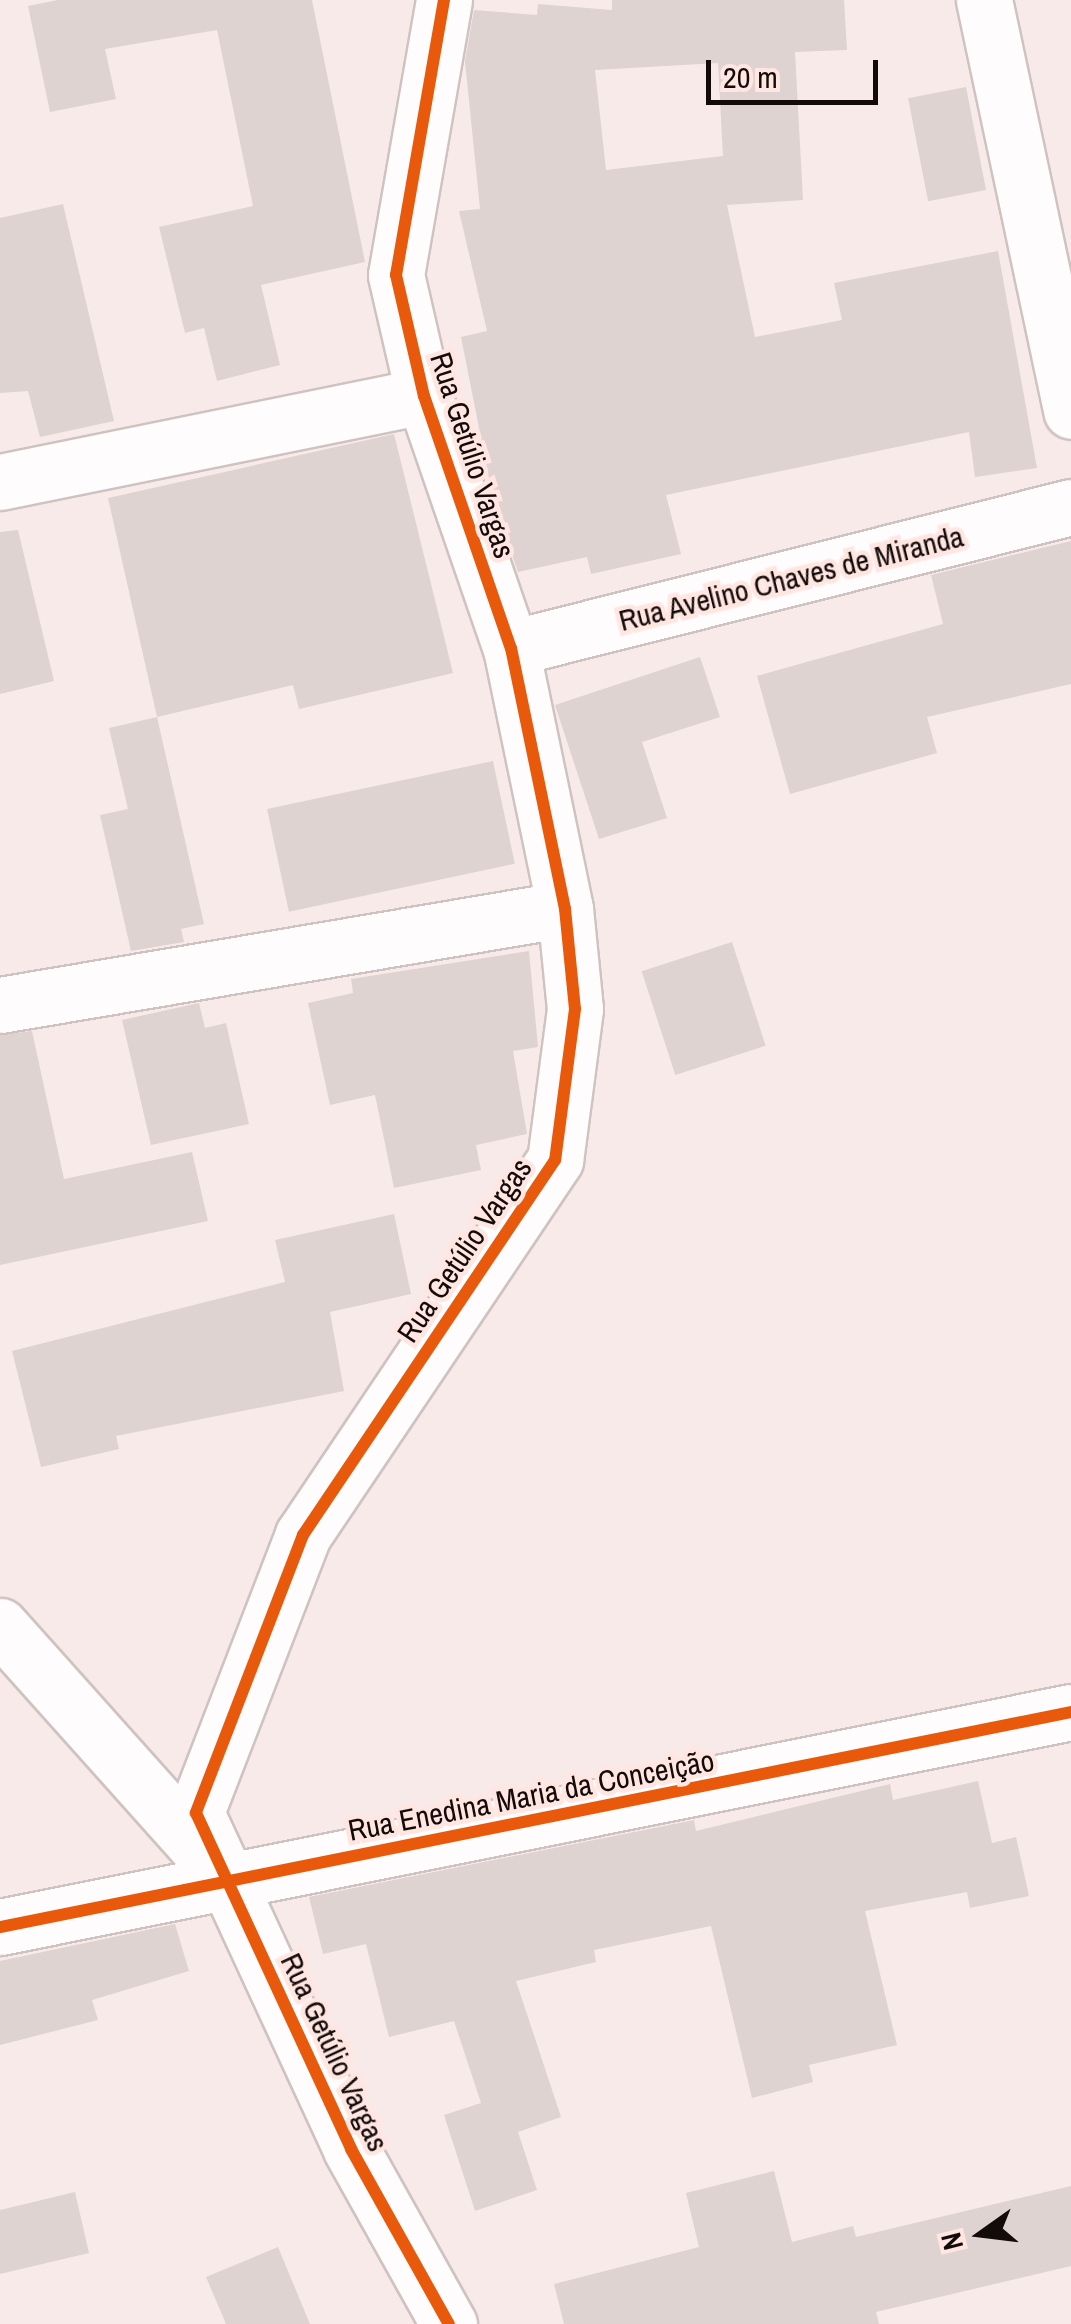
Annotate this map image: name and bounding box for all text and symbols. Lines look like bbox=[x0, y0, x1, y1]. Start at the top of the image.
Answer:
scale bar bbox=[711, 40, 884, 102]
text: 20 m bbox=[723, 57, 778, 97]
street label: Rua Getúlio Vargas bbox=[423, 348, 523, 562]
street label: Rua Avelino Chaves de Miranda bbox=[614, 518, 968, 638]
street label: Rua Getúlio Vargas bbox=[389, 1151, 539, 1349]
street label: Rua Enedina Maria da Conceição bbox=[345, 1742, 717, 1848]
street label: Rua Getúlio Vargas bbox=[273, 1947, 397, 2157]
north arrow bbox=[931, 2184, 1031, 2284]
text: N bbox=[931, 2229, 972, 2254]

